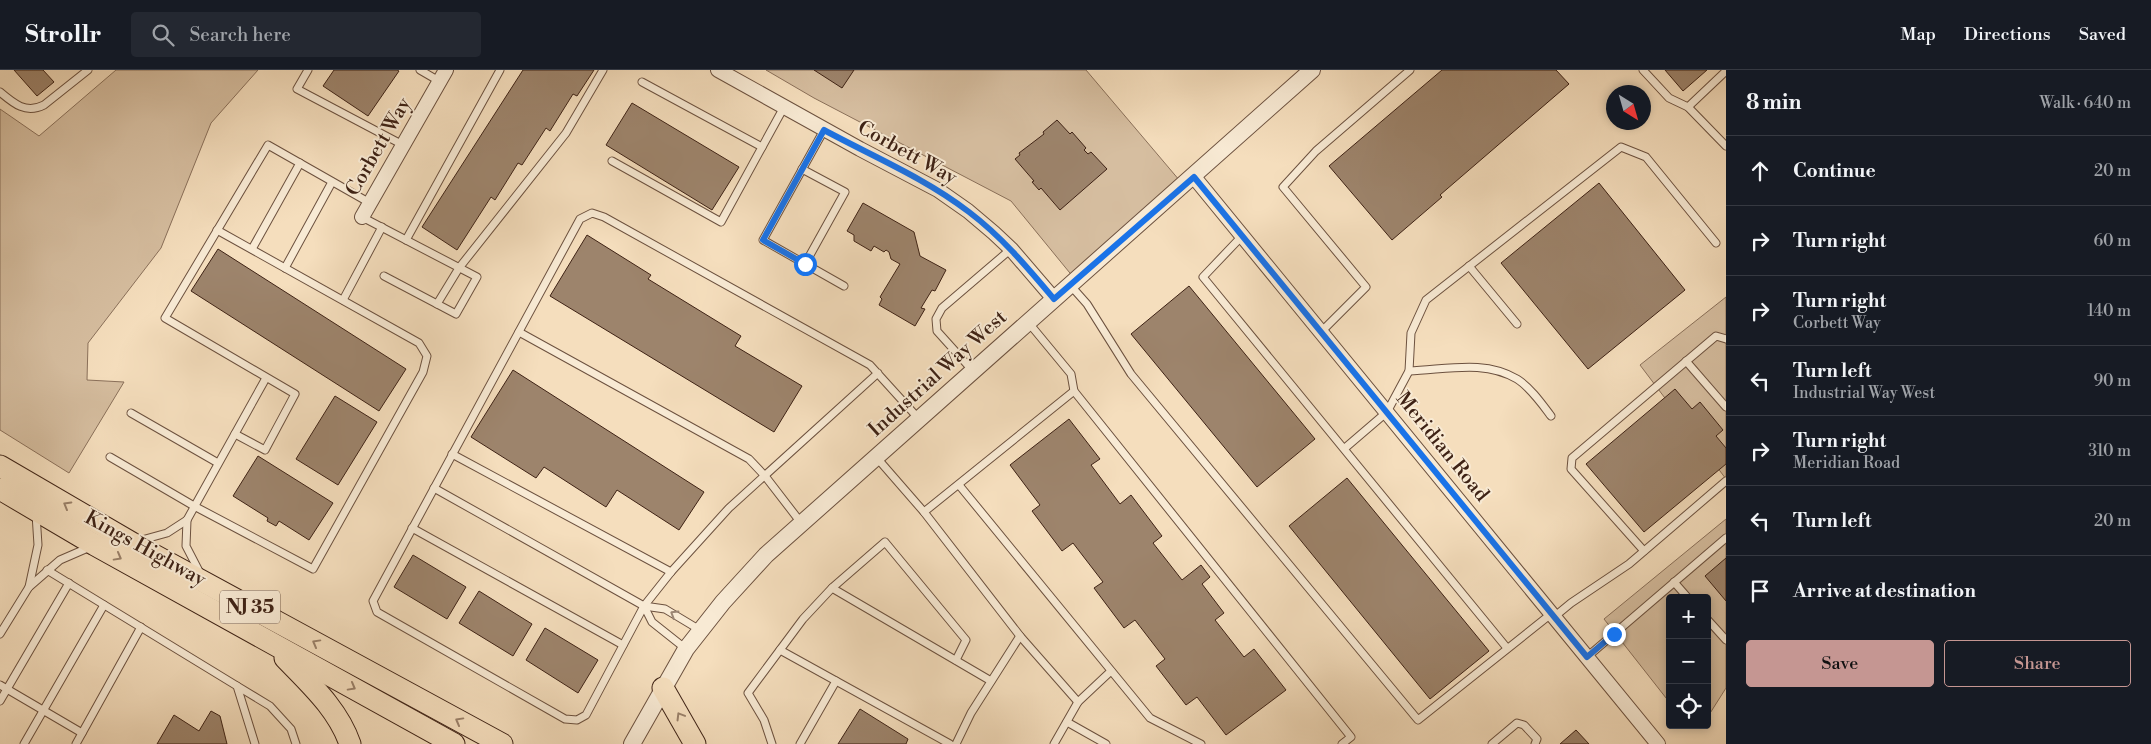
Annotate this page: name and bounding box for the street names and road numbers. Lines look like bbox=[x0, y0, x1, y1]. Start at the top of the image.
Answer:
street label: Corbett Way bbox=[341, 93, 417, 201]
street label: Corbett Way bbox=[853, 115, 961, 191]
street label: Industrial Way West bbox=[864, 305, 1012, 443]
street label: Meridian Road bbox=[1390, 387, 1494, 507]
street label: Kings Highway bbox=[80, 505, 210, 593]
road number: NJ 35 bbox=[220, 590, 280, 624]

